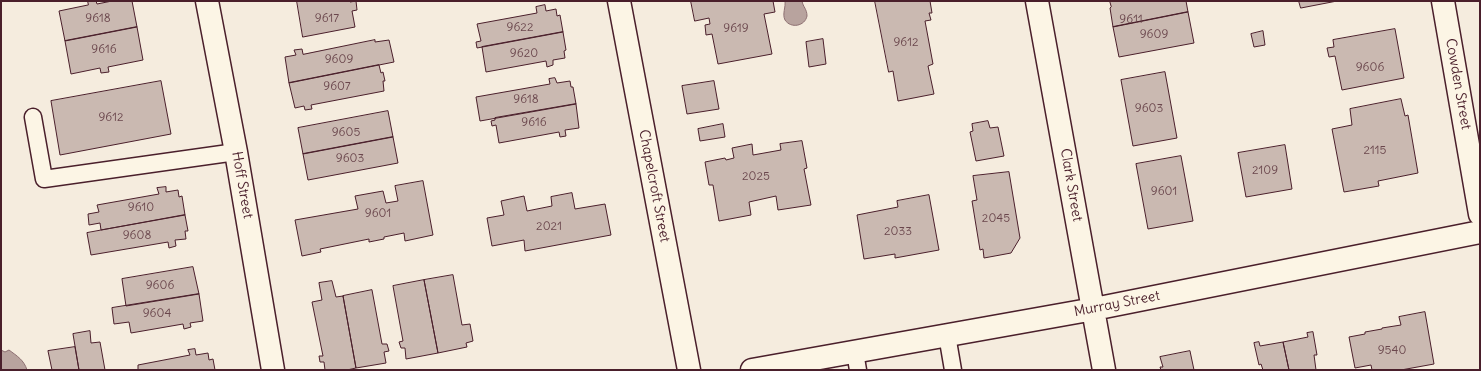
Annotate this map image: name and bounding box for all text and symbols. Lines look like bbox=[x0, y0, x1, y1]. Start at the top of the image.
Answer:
house number: 9618 bbox=[85, 12, 111, 26]
house number: 9617 bbox=[315, 12, 339, 26]
house number: 9611 bbox=[1119, 13, 1143, 27]
house number: 9622 bbox=[507, 21, 533, 35]
house number: 9619 bbox=[723, 22, 749, 36]
house number: 9609 bbox=[1140, 28, 1168, 42]
house number: 9612 bbox=[893, 36, 919, 50]
street label: Cowden Street bbox=[1442, 37, 1474, 131]
house number: 9616 bbox=[91, 43, 117, 57]
house number: 9620 bbox=[510, 47, 538, 61]
house number: 9609 bbox=[325, 53, 353, 67]
house number: 9606 bbox=[1356, 61, 1384, 75]
house number: 9607 bbox=[323, 80, 351, 94]
house number: 9618 bbox=[513, 93, 539, 107]
house number: 9603 bbox=[1135, 102, 1163, 116]
house number: 9612 bbox=[98, 111, 124, 125]
house number: 9616 bbox=[521, 116, 547, 130]
house number: 9605 bbox=[332, 126, 360, 140]
street label: Chapelcroft Street bbox=[635, 128, 673, 244]
house number: 2115 bbox=[1363, 144, 1387, 158]
street label: Clark Street bbox=[1056, 147, 1086, 223]
street label: Hoff Street bbox=[228, 150, 256, 220]
house number: 9603 bbox=[336, 152, 364, 166]
house number: 2109 bbox=[1252, 164, 1278, 178]
house number: 2025 bbox=[742, 170, 770, 184]
house number: 9601 bbox=[1151, 185, 1177, 199]
house number: 9610 bbox=[128, 201, 154, 215]
house number: 9601 bbox=[365, 207, 391, 221]
house number: 2045 bbox=[982, 212, 1010, 226]
house number: 2021 bbox=[536, 220, 562, 234]
house number: 2033 bbox=[884, 225, 912, 239]
house number: 9608 bbox=[123, 229, 151, 243]
house number: 9606 bbox=[146, 279, 174, 293]
street label: Murray Street bbox=[1073, 287, 1161, 321]
house number: 9604 bbox=[143, 307, 171, 321]
house number: 9540 bbox=[1378, 344, 1406, 358]

